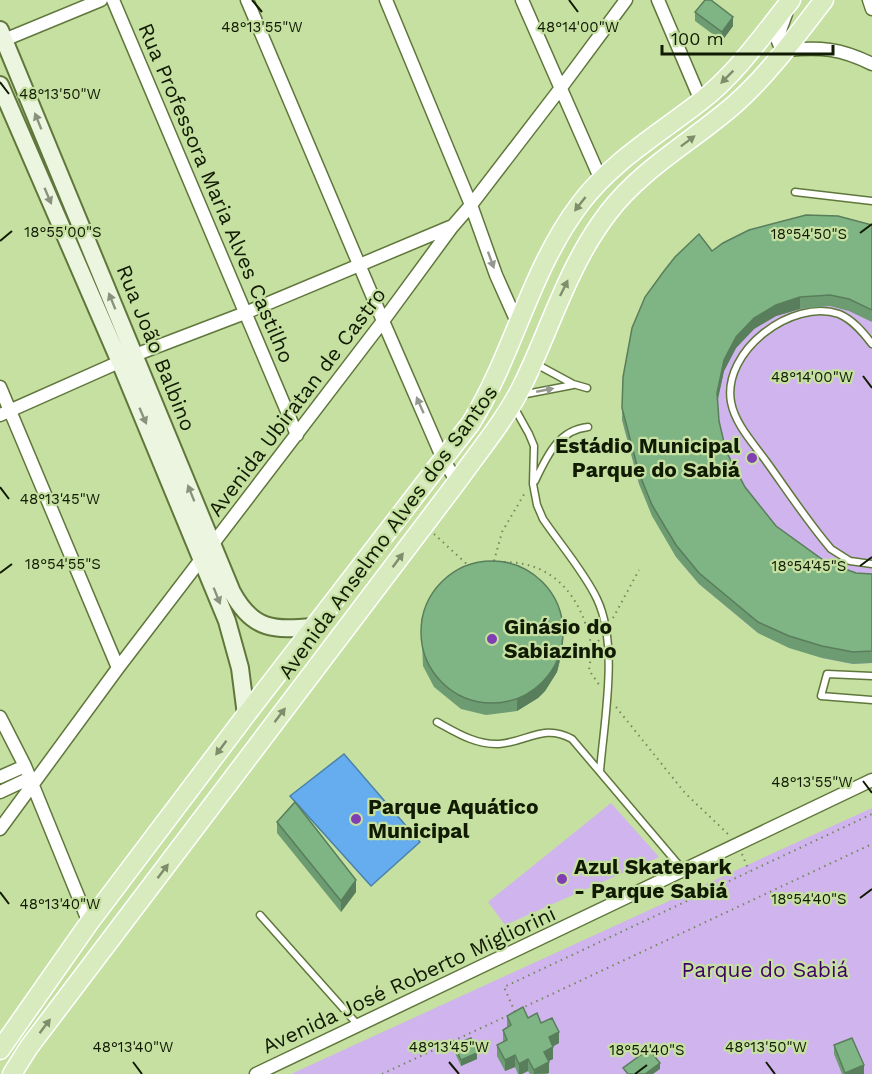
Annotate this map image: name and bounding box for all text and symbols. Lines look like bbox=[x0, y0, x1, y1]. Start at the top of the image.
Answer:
text: 48°13'55"W bbox=[221, 18, 303, 36]
text: 48°14'00"W bbox=[537, 18, 619, 36]
scale bar bbox=[662, 18, 833, 56]
street label: Rua Professora Maria Alves Castilho bbox=[133, 19, 300, 367]
text: 100 m bbox=[671, 28, 724, 49]
one-way arrow bbox=[721, 70, 735, 84]
text: 48°13'50"W bbox=[19, 85, 101, 103]
one-way arrow bbox=[33, 112, 42, 130]
one-way arrow bbox=[680, 135, 696, 147]
one-way arrow bbox=[44, 188, 53, 205]
one-way arrow bbox=[573, 196, 586, 212]
text: 18°55'00"S bbox=[24, 223, 102, 241]
text: 18°54'50"S bbox=[771, 225, 847, 243]
one-way arrow bbox=[486, 251, 496, 269]
street label: Rua João Balbino bbox=[112, 261, 201, 435]
one-way arrow bbox=[560, 279, 569, 296]
street label: Avenida Ubiratan de Castro bbox=[202, 282, 391, 521]
one-way arrow bbox=[107, 292, 117, 310]
text: 48°14'00"W bbox=[771, 368, 853, 386]
street label: Avenida Anselmo Alves dos Santos bbox=[273, 380, 503, 683]
one-way arrow bbox=[536, 385, 555, 394]
one-way arrow bbox=[415, 396, 425, 414]
one-way arrow bbox=[139, 407, 148, 425]
place label: Estádio Municipal Parque do Sabiá bbox=[555, 433, 741, 482]
marker: Estádio Municipal Parque do Sabiá bbox=[745, 451, 759, 465]
one-way arrow bbox=[186, 484, 196, 502]
text: 48°13'45"W bbox=[20, 490, 100, 508]
one-way arrow bbox=[392, 552, 404, 567]
text: 18°54'55"S bbox=[25, 555, 101, 573]
text: 18°54'45"S bbox=[772, 557, 846, 575]
one-way arrow bbox=[212, 588, 222, 606]
place label: Ginásio do Sabiazinho bbox=[504, 614, 617, 663]
marker: Ginásio do Sabiazinho bbox=[485, 632, 499, 646]
one-way arrow bbox=[274, 707, 287, 723]
one-way arrow bbox=[215, 740, 227, 755]
text: 48°13'55"W bbox=[771, 773, 853, 791]
place label: Parque Aquático Municipal bbox=[368, 794, 539, 843]
marker: Parque Aquático Municipal bbox=[349, 812, 363, 826]
place label: Azul Skatepark - Parque Sabiá bbox=[574, 854, 732, 903]
one-way arrow bbox=[157, 863, 169, 879]
marker: Azul Skatepark - Parque Sabiá bbox=[555, 872, 569, 886]
text: 18°54'40"S bbox=[771, 890, 847, 908]
text: 48°13'40"W bbox=[19, 895, 101, 913]
street label: Avenida José Roberto Migliorini bbox=[258, 900, 559, 1059]
park label: Parque do Sabiá bbox=[681, 957, 849, 982]
one-way arrow bbox=[39, 1018, 52, 1034]
text: 48°13'40"W bbox=[92, 1038, 174, 1056]
text: 48°13'45"W bbox=[409, 1038, 489, 1056]
text: 48°13'50"W bbox=[725, 1038, 807, 1056]
text: 18°54'40"S bbox=[609, 1041, 685, 1059]

